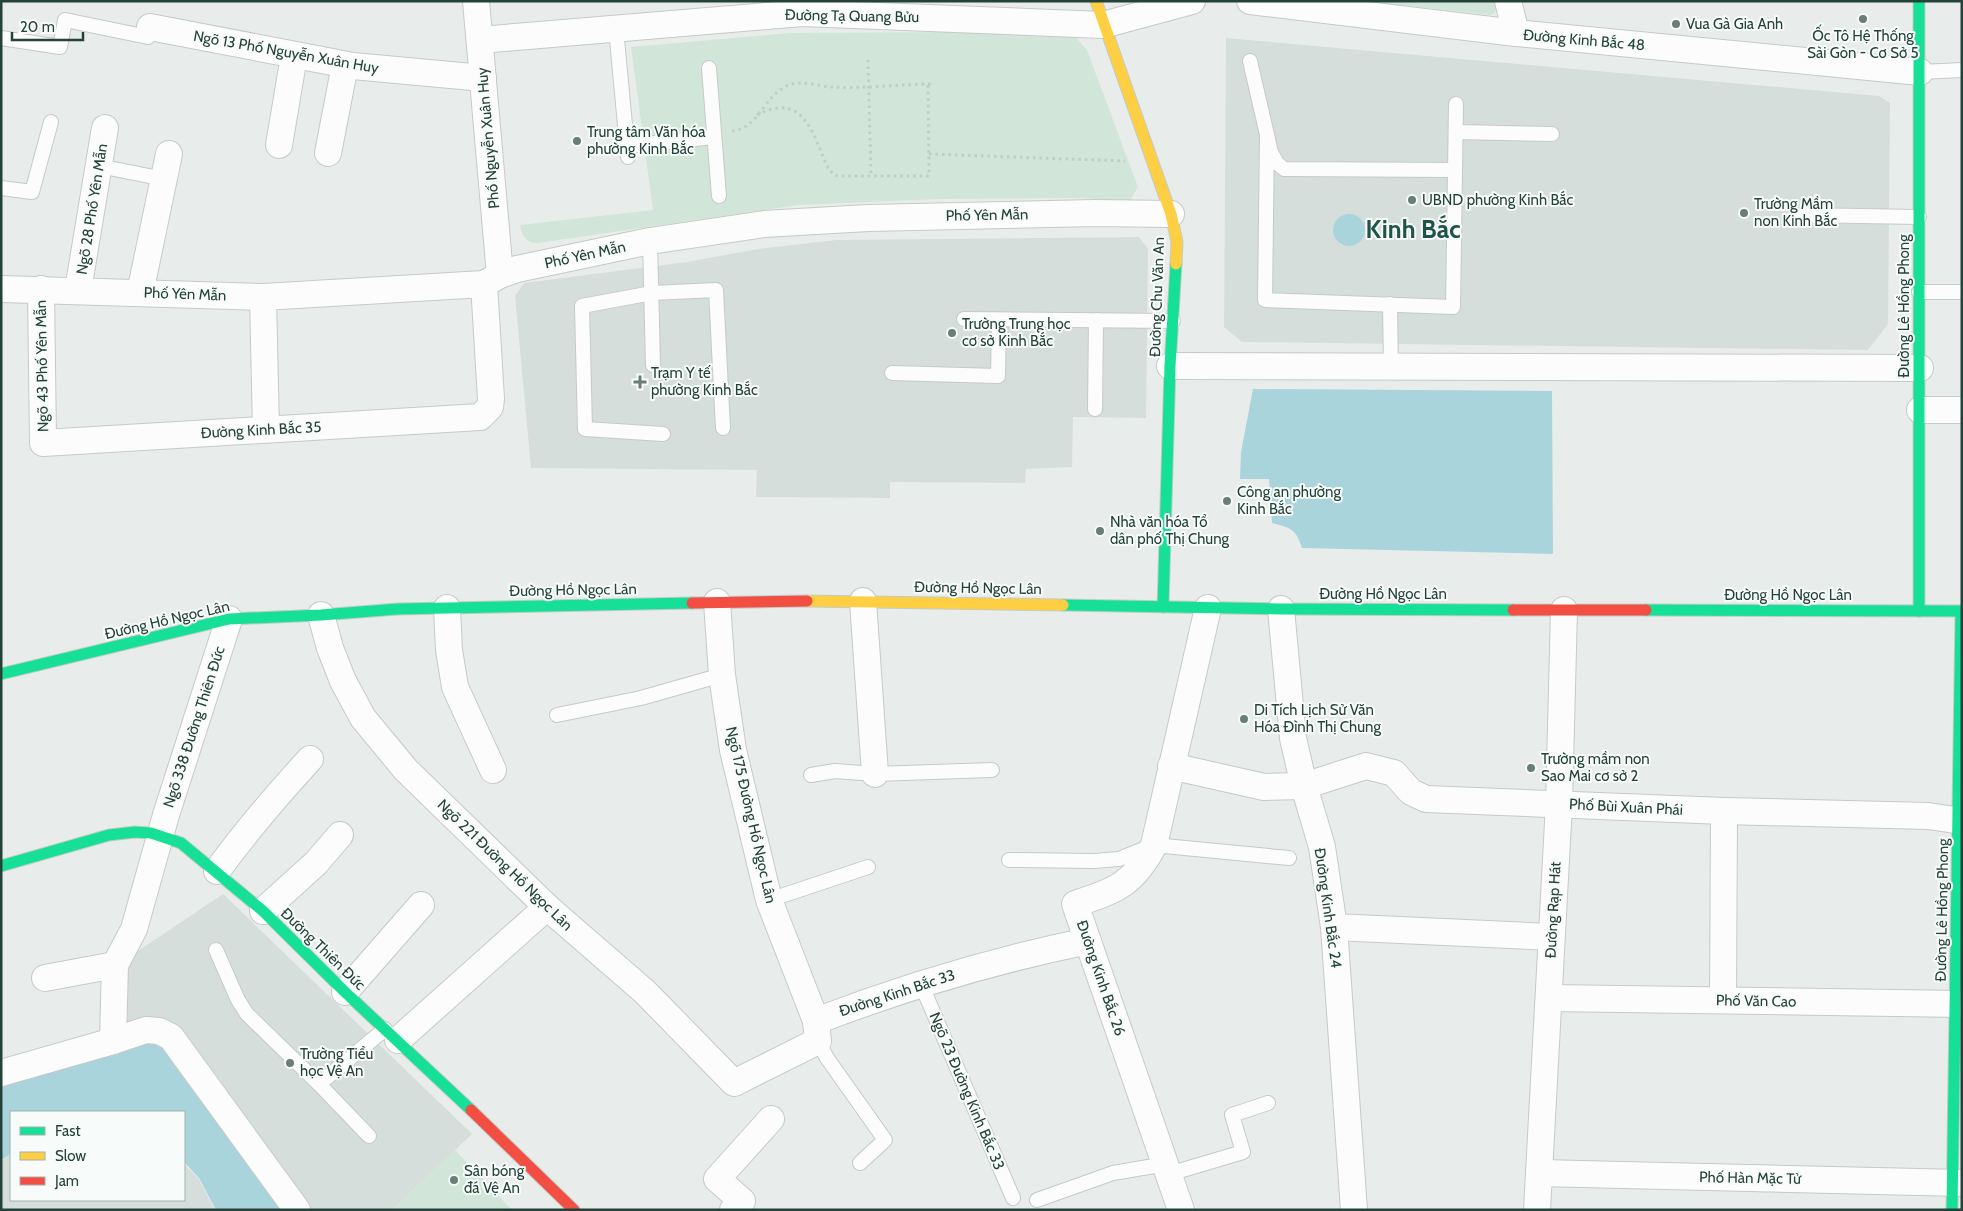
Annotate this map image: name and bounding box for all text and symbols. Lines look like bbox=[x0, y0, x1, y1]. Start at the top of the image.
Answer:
street label: Đường Tạ Quang Bửu bbox=[785, 6, 919, 26]
scale bar bbox=[12, 10, 84, 42]
marker: Ốc Tô Hệ Thống Sài Gòn - Cơ Sở 5 bbox=[1857, 13, 1869, 25]
place label: Vua Gà Gia Anh bbox=[1686, 15, 1783, 33]
text: 20 m bbox=[20, 18, 55, 36]
marker: Vua Gà Gia Anh bbox=[1670, 18, 1682, 30]
place label: Ốc Tô Hệ Thống Sài Gòn - Cơ Sở 5 bbox=[1807, 24, 1919, 62]
street label: Đường Kinh Bắc 48 bbox=[1522, 25, 1646, 54]
street label: Ngõ 13 Phố Nguyễn Xuân Huy bbox=[192, 27, 380, 77]
street label: Phố Nguyễn Xuân Huy bbox=[473, 66, 503, 210]
place label: Trung tâm Văn hóa phường Kinh Bắc bbox=[587, 123, 706, 158]
marker: Trung tâm Văn hóa phường Kinh Bắc bbox=[571, 135, 583, 147]
street label: Ngõ 28 Phố Yên Mẫn bbox=[73, 142, 111, 276]
place label: UBND phường Kinh Bắc bbox=[1422, 190, 1574, 209]
marker: UBND phường Kinh Bắc bbox=[1406, 194, 1418, 206]
place label: Trường Mầm non Kinh Bắc bbox=[1754, 195, 1837, 230]
street label: Phố Yên Mẫn bbox=[946, 205, 1028, 225]
marker: Trường Mầm non Kinh Bắc bbox=[1738, 207, 1750, 219]
district label: Kinh Bắc bbox=[1365, 214, 1461, 244]
street label: Đường Lê Hồng Phong bbox=[1895, 234, 1913, 378]
street label: Đường Chu Văn An bbox=[1146, 237, 1168, 357]
street label: Phố Yên Mẫn bbox=[543, 238, 627, 272]
street label: Phố Yên Mẫn bbox=[143, 284, 227, 304]
street label: Ngõ 43 Phố Yên Mẫn bbox=[32, 300, 52, 432]
place label: Trường Trung học cơ sở Kinh Bắc bbox=[962, 315, 1071, 350]
marker: Trường Trung học cơ sở Kinh Bắc bbox=[946, 327, 958, 339]
place label: Trạm Y tế phường Kinh Bắc bbox=[651, 364, 758, 399]
marker: Trạm Y tế phường Kinh Bắc bbox=[633, 375, 647, 389]
street label: Đường Kinh Bắc 35 bbox=[200, 417, 322, 442]
place label: Công an phường Kinh Bắc bbox=[1237, 483, 1341, 518]
marker: Công an phường Kinh Bắc bbox=[1221, 495, 1233, 507]
place label: Nhà văn hóa Tổ dân phố Thị Chung bbox=[1110, 513, 1230, 548]
marker: Nhà văn hóa Tổ dân phố Thị Chung bbox=[1094, 525, 1106, 537]
street label: Đường Hồ Ngọc Lân bbox=[914, 578, 1042, 598]
street label: Đường Hồ Ngọc Lân bbox=[509, 580, 637, 600]
street label: Đường Hồ Ngọc Lân bbox=[1319, 585, 1447, 603]
street label: Đường Hồ Ngọc Lân bbox=[1724, 586, 1852, 604]
street label: Đường Hồ Ngọc Lân bbox=[103, 597, 231, 643]
street label: Ngõ 338 Đường Thiên Đức bbox=[159, 644, 229, 810]
place label: Di Tích Lịch Sử Văn Hóa Đình Thị Chung bbox=[1254, 701, 1381, 736]
marker: Di Tích Lịch Sử Văn Hóa Đình Thị Chung bbox=[1238, 713, 1250, 725]
street label: Ngõ 175 Đường Hồ Ngọc Lân bbox=[722, 725, 780, 905]
place label: Trường mầm non Sao Mai cơ sở 2 bbox=[1541, 750, 1650, 785]
marker: Trường mầm non Sao Mai cơ sở 2 bbox=[1525, 762, 1537, 774]
street label: Phố Bùi Xuân Phái bbox=[1569, 795, 1683, 819]
street label: Ngõ 221 Đường Hồ Ngọc Lân bbox=[434, 796, 576, 934]
street label: Đường Lê Hồng Phong bbox=[1932, 838, 1952, 982]
street label: Đường Kinh Bắc 24 bbox=[1311, 847, 1346, 970]
street label: Đường Rạp Hát bbox=[1541, 861, 1565, 959]
street label: Đường Thiên Đức bbox=[277, 904, 369, 994]
street label: Đường Kinh Bắc 26 bbox=[1073, 918, 1130, 1038]
street label: Đường Kinh Bắc 33 bbox=[836, 965, 957, 1020]
street label: Phố Văn Cao bbox=[1716, 991, 1796, 1011]
street label: Ngõ 23 Đường Kinh Bắc 33 bbox=[926, 1009, 1009, 1173]
place label: Trường Tiểu học Vệ An bbox=[300, 1045, 373, 1080]
marker: Trường Tiểu học Vệ An bbox=[284, 1057, 296, 1069]
legend bbox=[10, 1111, 185, 1201]
text: Fast bbox=[55, 1122, 80, 1140]
text: Slow bbox=[55, 1147, 86, 1165]
place label: Sân bóng đá Vệ An bbox=[464, 1162, 525, 1197]
street label: Phố Hàn Mặc Tử bbox=[1699, 1168, 1802, 1188]
text: Jam bbox=[54, 1172, 79, 1190]
marker: Sân bóng đá Vệ An bbox=[448, 1174, 460, 1186]

